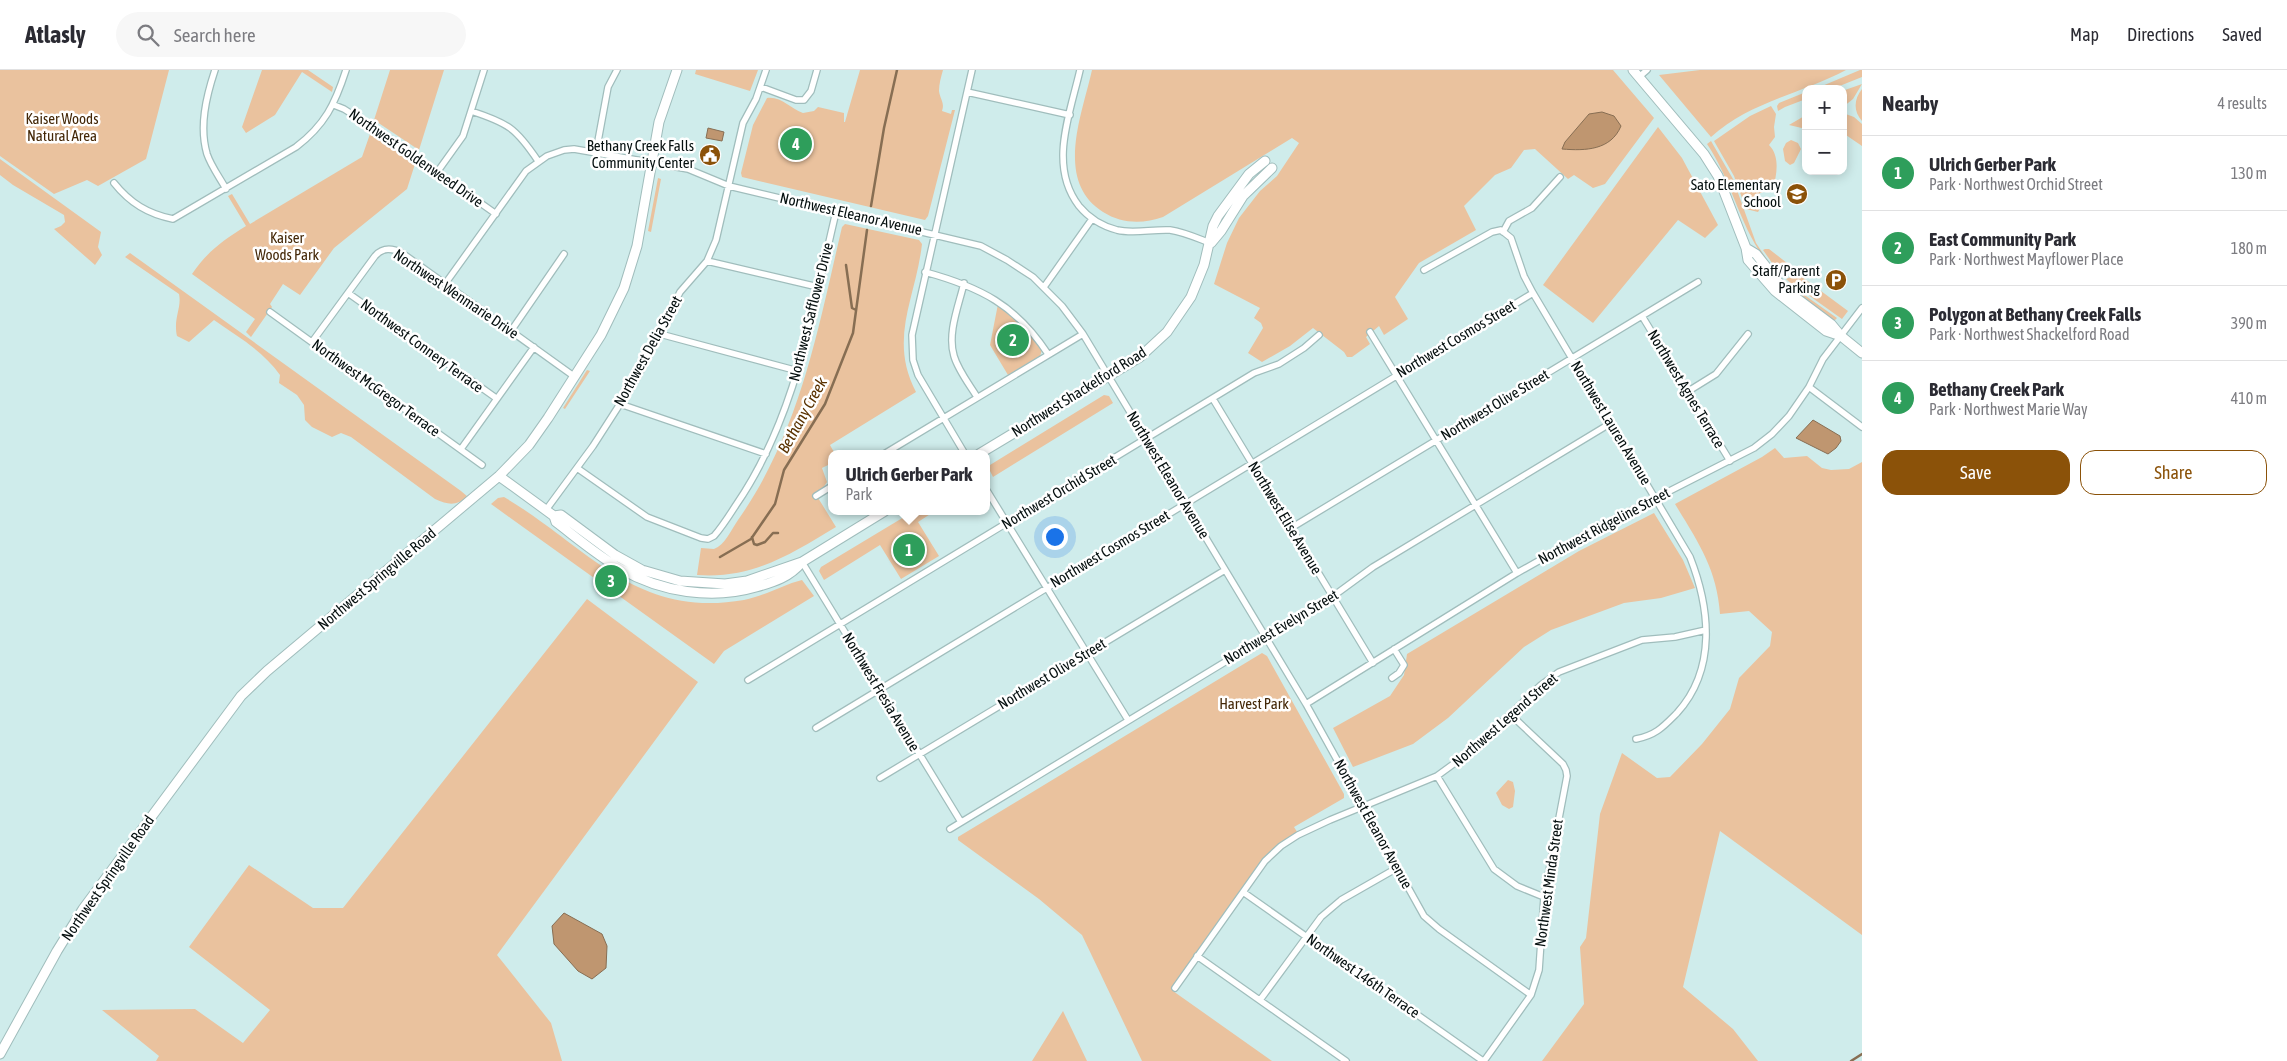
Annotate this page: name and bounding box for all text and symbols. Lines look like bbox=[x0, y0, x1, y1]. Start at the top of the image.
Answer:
search box bbox=[116, 12, 466, 57]
text: Atlasly bbox=[25, 21, 86, 48]
icon: search bbox=[134, 21, 162, 49]
text: Search here bbox=[174, 24, 256, 46]
text: Map bbox=[2070, 24, 2099, 45]
text: Directions bbox=[2127, 24, 2194, 45]
text: Saved bbox=[2222, 24, 2262, 45]
map controls bbox=[1802, 85, 1847, 175]
button: + bbox=[1802, 85, 1847, 130]
text: Nearby bbox=[1882, 91, 1938, 115]
text: 4 results bbox=[2217, 94, 2267, 112]
street label: Northwest Goldenweed Drive bbox=[346, 105, 487, 210]
park label: Kaiser Woods Natural Area bbox=[26, 110, 99, 144]
pin: 4 bbox=[780, 125, 812, 163]
button: − bbox=[1802, 130, 1847, 175]
place label: Bethany Creek Falls Community Center bbox=[587, 137, 695, 171]
public building icon: Bethany Creek Falls Community Center bbox=[698, 143, 722, 167]
text: Ulrich Gerber Park bbox=[1929, 153, 2056, 175]
text: 1 bbox=[1894, 164, 1902, 182]
text: 130 m bbox=[2231, 164, 2267, 182]
text: Park · Northwest Orchid Street bbox=[1929, 175, 2103, 193]
place label: Sato Elementary School bbox=[1691, 176, 1781, 210]
school or university icon: Sato Elementary School bbox=[1785, 182, 1809, 206]
street label: Northwest Eleanor Avenue bbox=[778, 189, 924, 238]
text: East Community Park bbox=[1929, 228, 2076, 250]
park label: Kaiser Woods Park bbox=[255, 229, 319, 263]
text: 2 bbox=[1894, 239, 1902, 257]
text: 180 m bbox=[2231, 239, 2267, 257]
street label: Northwest Safflower Drive bbox=[785, 241, 836, 383]
street label: Northwest Wenmarie Drive bbox=[391, 245, 522, 342]
text: Park · Northwest Mayflower Place bbox=[1929, 250, 2123, 268]
place label: Staff/Parent Parking bbox=[1752, 262, 1821, 296]
parking icon: Staff/Parent Parking bbox=[1824, 268, 1848, 292]
street label: Northwest Delia Street bbox=[610, 293, 685, 409]
street label: Northwest Connery Terrace bbox=[358, 295, 487, 396]
street label: Northwest Cosmos Street bbox=[1393, 296, 1519, 381]
text: Polygon at Bethany Creek Falls bbox=[1929, 303, 2141, 325]
text: 3 bbox=[1894, 314, 1902, 332]
text: 390 m bbox=[2231, 314, 2267, 332]
pin: 2 bbox=[997, 321, 1029, 359]
text: Park · Northwest Shackelford Road bbox=[1929, 325, 2130, 343]
street label: Northwest Agnes Terrace bbox=[1644, 327, 1728, 451]
street label: Northwest McGregor Terrace bbox=[309, 335, 444, 440]
street label: Northwest Shackelford Road bbox=[1008, 343, 1149, 440]
street label: Northwest Lauren Avenue bbox=[1568, 358, 1655, 488]
street label: Northwest Olive Street bbox=[1438, 366, 1552, 444]
water label: Bethany Creek bbox=[774, 373, 832, 457]
text: Bethany Creek Park bbox=[1929, 378, 2064, 400]
text: 4 bbox=[1894, 389, 1902, 407]
text: 410 m bbox=[2231, 389, 2267, 407]
text: Park · Northwest Marie Way bbox=[1929, 400, 2088, 418]
street label: Northwest Eleanor Avenue bbox=[1124, 408, 1213, 542]
popup bbox=[828, 450, 990, 515]
button: Save bbox=[1882, 450, 2070, 495]
button: Share bbox=[2080, 450, 2267, 495]
street label: Northwest Orchid Street bbox=[998, 451, 1119, 532]
street label: Northwest Elise Avenue bbox=[1245, 458, 1326, 577]
text: Ulrich Gerber Park bbox=[846, 463, 972, 485]
street label: Northwest Ridgeline Street bbox=[1535, 484, 1672, 567]
text: Park bbox=[846, 485, 872, 503]
street label: Northwest Cosmos Street bbox=[1047, 506, 1173, 591]
street label: Northwest Springville Road bbox=[314, 524, 439, 633]
your location bbox=[1042, 524, 1068, 550]
pin: 1 bbox=[893, 531, 925, 569]
pin: 3 bbox=[595, 562, 627, 600]
street label: Northwest Evelyn Street bbox=[1220, 586, 1341, 667]
street label: Northwest Fresia Avenue bbox=[839, 629, 924, 754]
street label: Northwest Olive Street bbox=[995, 635, 1109, 713]
street label: Northwest Legend Street bbox=[1449, 669, 1561, 770]
park label: Harvest Park bbox=[1219, 695, 1289, 712]
street label: Northwest Eleanor Avenue bbox=[1331, 756, 1416, 892]
street label: Northwest Springville Road bbox=[58, 812, 157, 944]
street label: Northwest Minda Street bbox=[1531, 818, 1566, 948]
street label: Northwest 146th Terrace bbox=[1303, 930, 1423, 1021]

